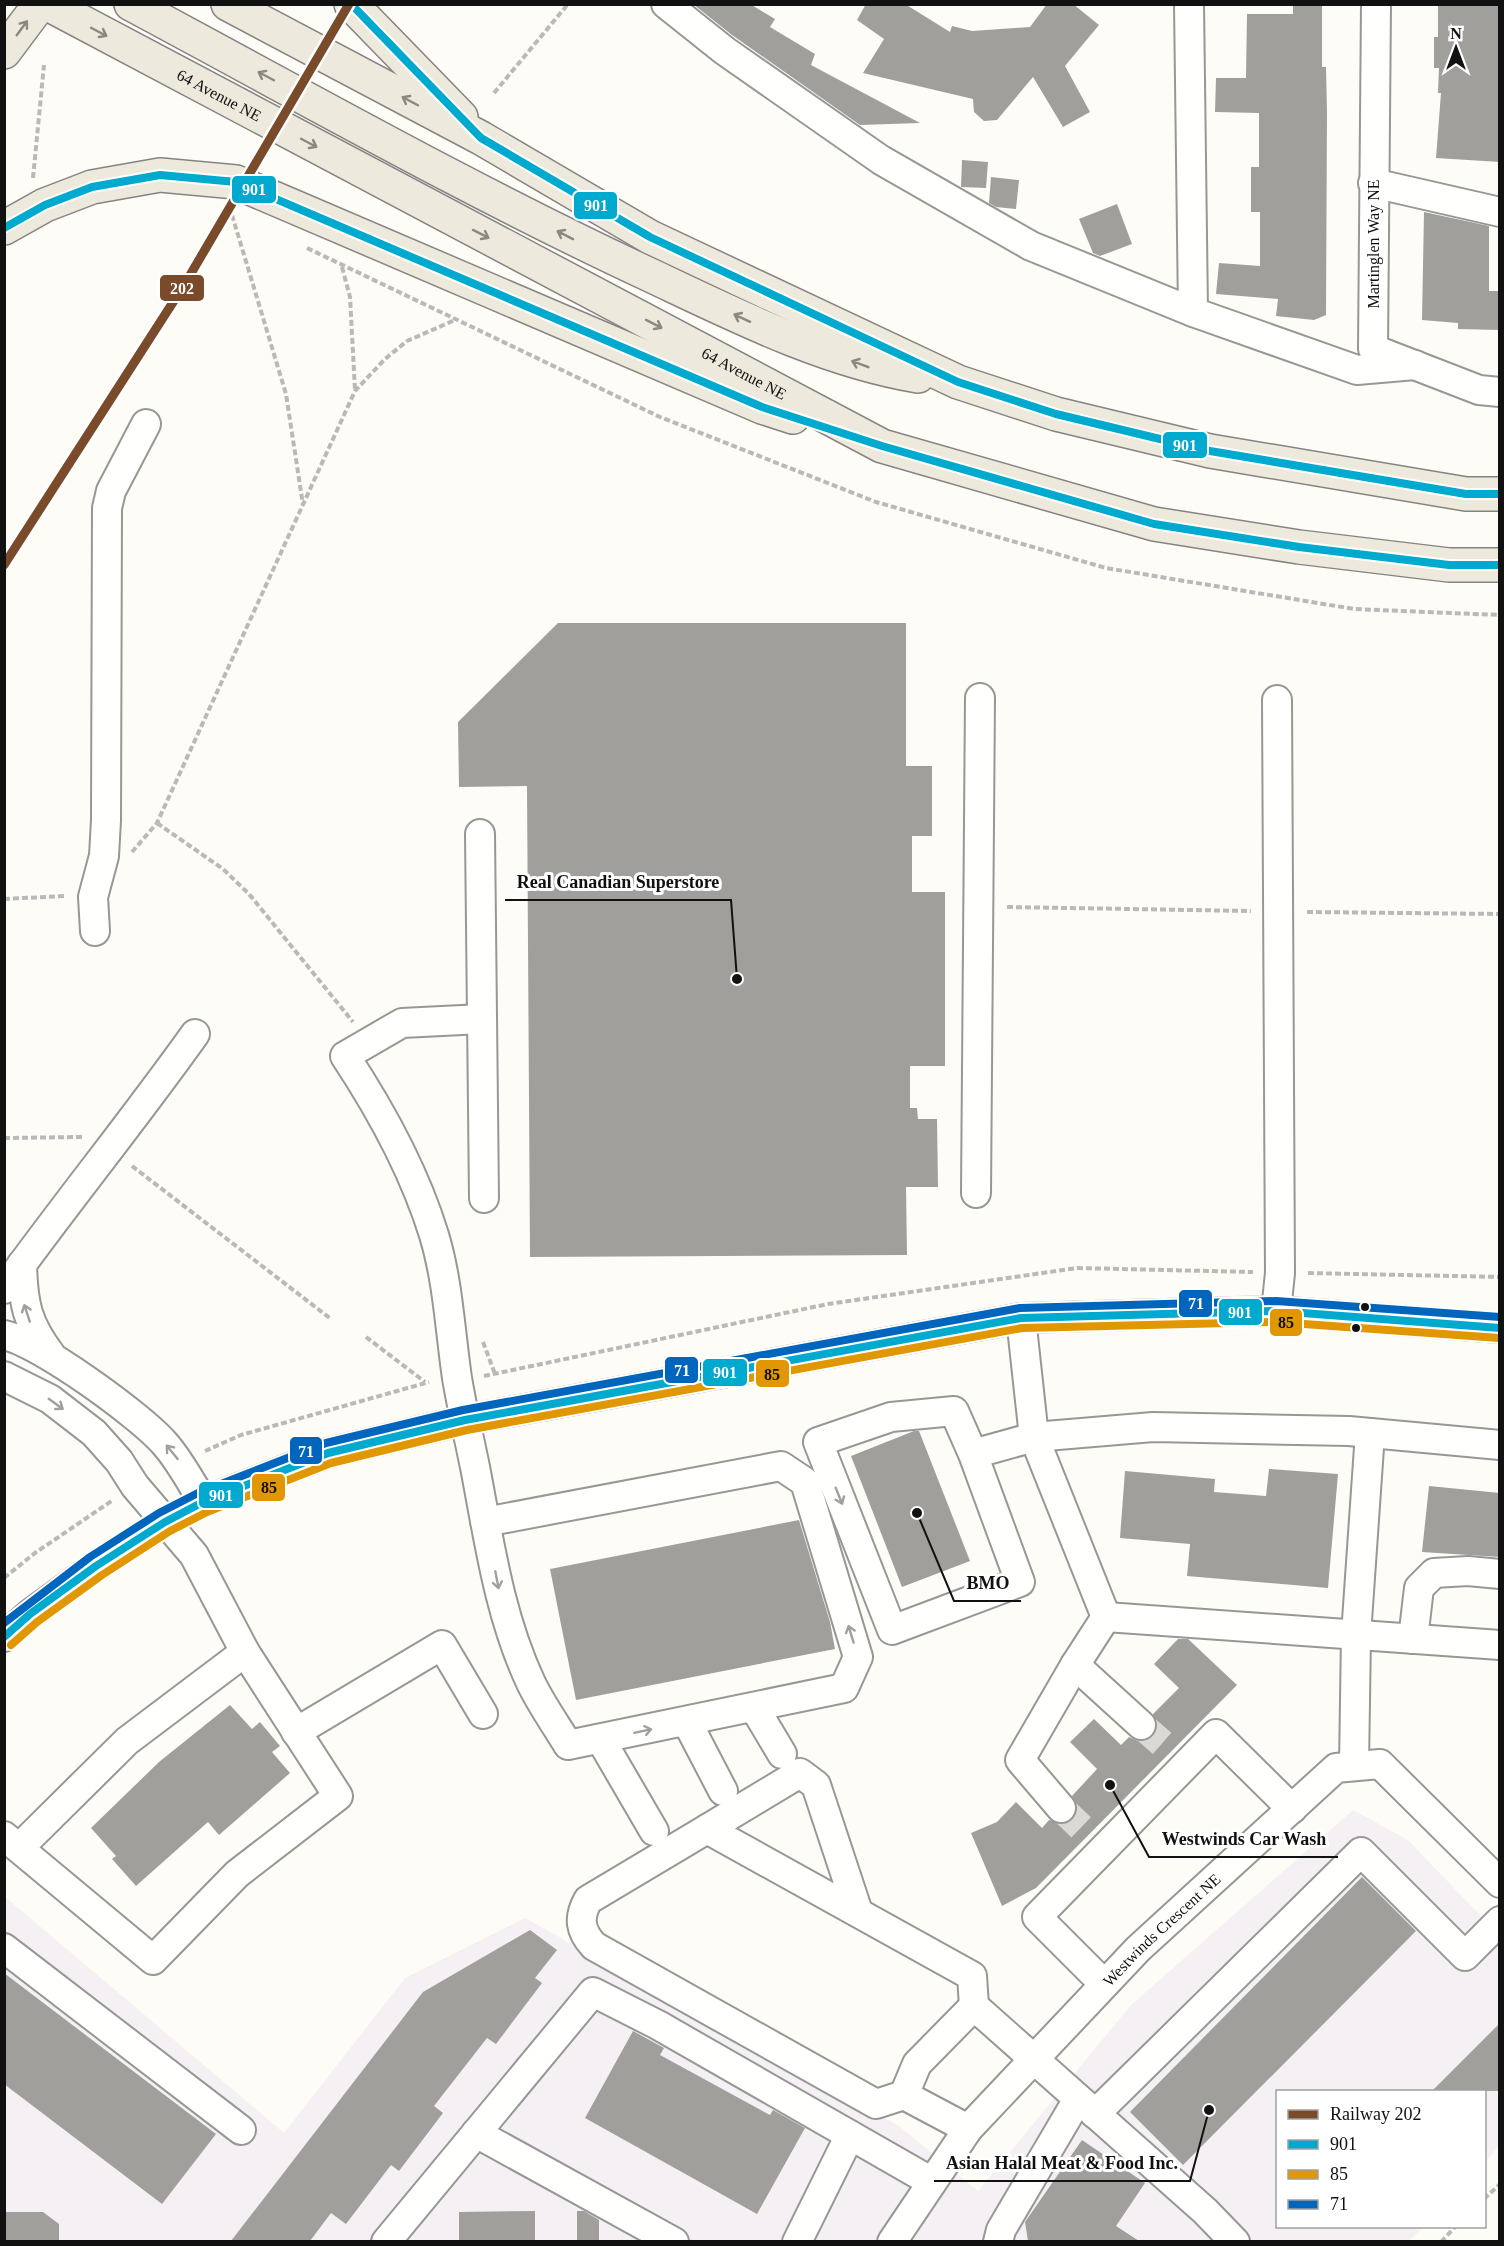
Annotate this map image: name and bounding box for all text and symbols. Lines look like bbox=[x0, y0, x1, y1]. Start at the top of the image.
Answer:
north arrow bbox=[1426, 18, 1486, 78]
one-way arrow bbox=[16, 21, 29, 37]
text: N bbox=[1450, 25, 1462, 42]
one-way arrow bbox=[90, 27, 108, 38]
street label: 64 Avenue NE bbox=[174, 66, 265, 124]
one-way arrow bbox=[258, 70, 275, 82]
one-way arrow bbox=[402, 95, 420, 106]
one-way arrow bbox=[299, 138, 317, 150]
line badge: 901 bbox=[231, 175, 277, 204]
street label: Martinglen Way NE bbox=[1365, 179, 1383, 309]
text: 901 bbox=[242, 181, 266, 198]
line badge: 901 bbox=[573, 191, 618, 220]
text: 901 bbox=[584, 197, 608, 214]
one-way arrow bbox=[472, 229, 490, 240]
one-way arrow bbox=[557, 229, 575, 240]
line badge: 202 bbox=[159, 274, 205, 302]
text: 202 bbox=[170, 280, 194, 297]
one-way arrow bbox=[733, 312, 751, 323]
one-way arrow bbox=[645, 319, 663, 330]
street label: 64 Avenue NE bbox=[699, 344, 789, 402]
one-way arrow bbox=[851, 357, 870, 368]
line badge: 901 bbox=[1162, 431, 1208, 459]
text: 901 bbox=[1173, 437, 1197, 454]
callout: Real Canadian Superstore bbox=[505, 864, 731, 900]
text: Real Canadian Superstore bbox=[517, 872, 719, 892]
line badge: 71 bbox=[1178, 1289, 1213, 1318]
text: 71 bbox=[1188, 1295, 1204, 1312]
line badge: 901 bbox=[1218, 1298, 1263, 1326]
unlabelled marker bbox=[1359, 1301, 1371, 1313]
one-way arrow bbox=[21, 1304, 32, 1323]
text: 901 bbox=[1228, 1304, 1252, 1321]
line badge: 85 bbox=[1269, 1308, 1303, 1337]
text: 85 bbox=[1278, 1314, 1294, 1331]
unlabelled marker bbox=[1350, 1322, 1362, 1334]
line badge: 71 bbox=[664, 1356, 699, 1384]
line badge: 901 bbox=[702, 1358, 748, 1387]
line badge: 85 bbox=[755, 1359, 790, 1388]
text: 71 bbox=[674, 1362, 690, 1379]
text: 901 bbox=[713, 1364, 737, 1381]
text: 85 bbox=[764, 1366, 780, 1383]
one-way arrow bbox=[47, 1398, 63, 1410]
line badge: 71 bbox=[289, 1436, 323, 1465]
text: 71 bbox=[298, 1443, 314, 1460]
one-way arrow bbox=[166, 1445, 179, 1461]
line badge: 85 bbox=[251, 1473, 286, 1502]
text: 85 bbox=[261, 1479, 277, 1496]
line badge: 901 bbox=[198, 1481, 244, 1509]
text: 901 bbox=[209, 1487, 233, 1504]
one-way arrow bbox=[834, 1487, 845, 1505]
callout: BMO bbox=[954, 1565, 1021, 1601]
one-way arrow bbox=[492, 1569, 503, 1589]
text: BMO bbox=[967, 1573, 1010, 1593]
one-way arrow bbox=[845, 1624, 856, 1643]
one-way arrow bbox=[633, 1725, 652, 1736]
callout: Westwinds Car Wash bbox=[1149, 1821, 1338, 1857]
text: Westwinds Car Wash bbox=[1162, 1829, 1326, 1849]
street label: Westwinds Crescent NE bbox=[1099, 1870, 1223, 1989]
legend bbox=[1276, 2090, 1486, 2228]
text: Railway 202 bbox=[1330, 2104, 1422, 2124]
text: 901 bbox=[1330, 2134, 1357, 2154]
callout: Asian Halal Meat & Food Inc. bbox=[934, 2145, 1190, 2181]
text: Asian Halal Meat & Food Inc. bbox=[946, 2153, 1178, 2173]
text: 85 bbox=[1330, 2164, 1348, 2184]
text: 71 bbox=[1330, 2194, 1348, 2214]

